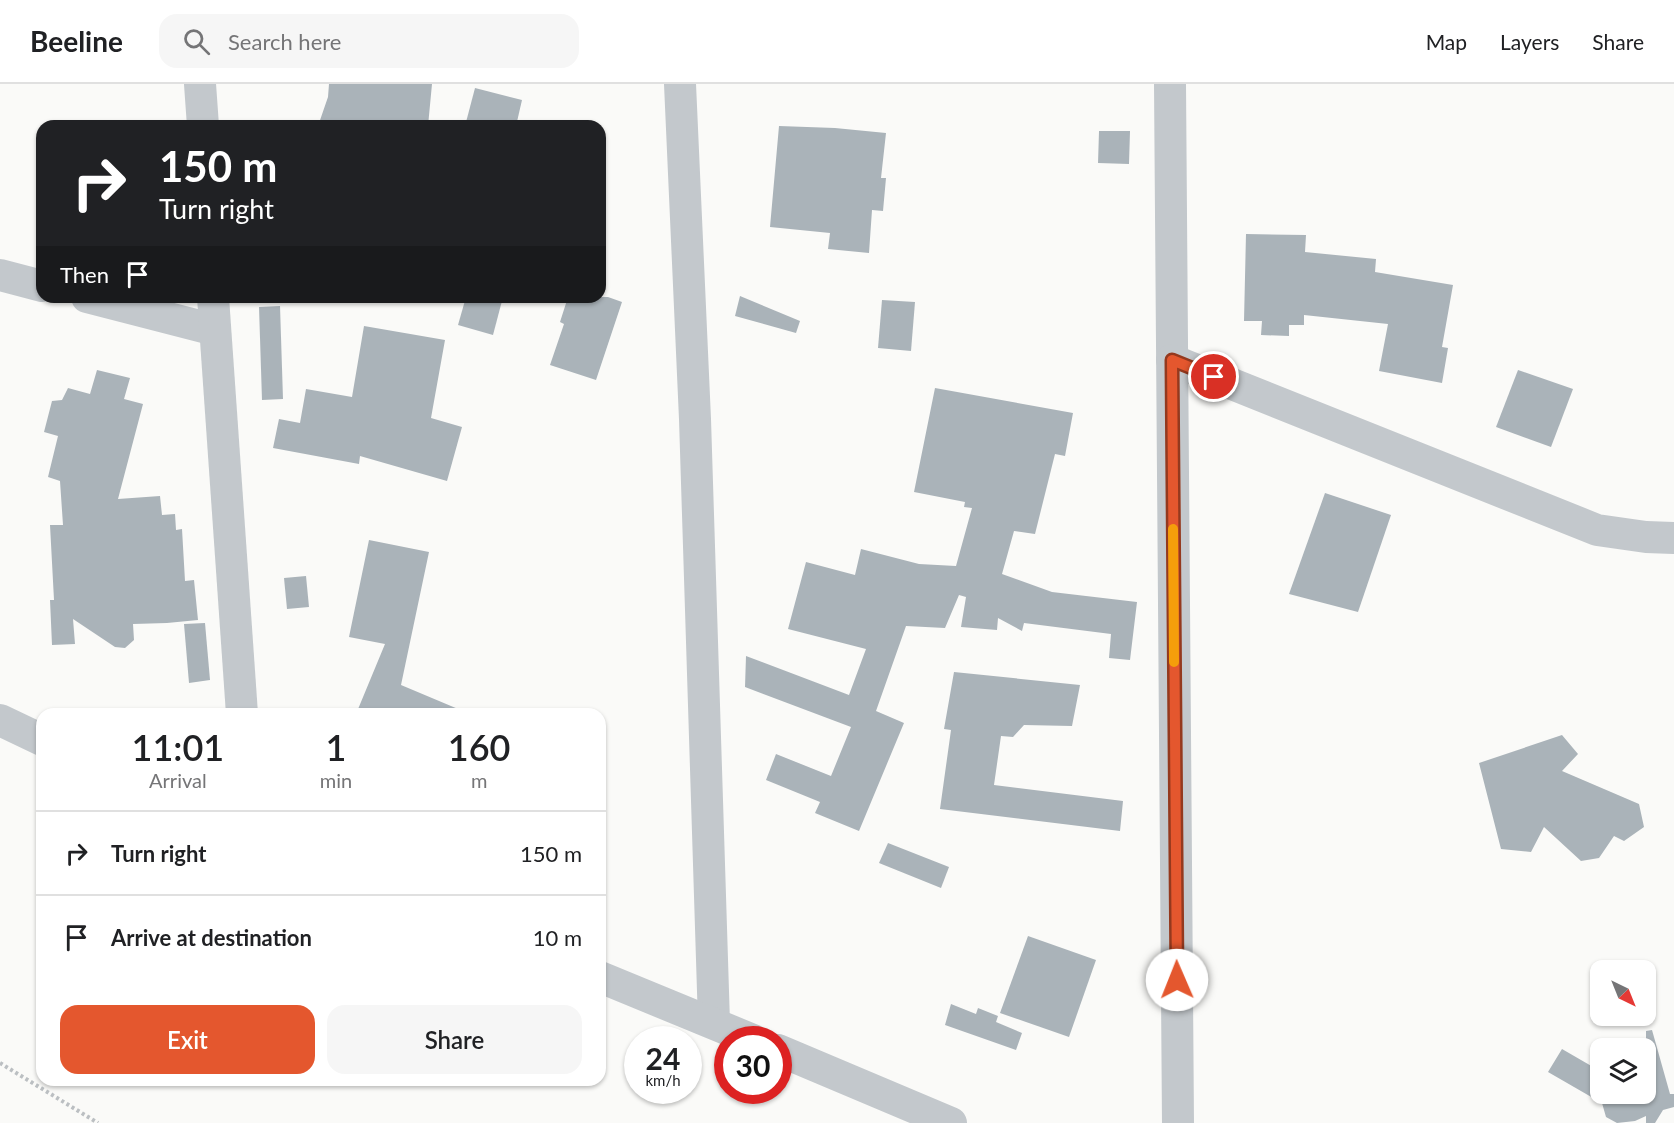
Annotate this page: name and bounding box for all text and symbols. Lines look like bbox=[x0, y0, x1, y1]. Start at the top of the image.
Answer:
search box bbox=[159, 14, 579, 68]
text: Beeline bbox=[30, 24, 123, 58]
icon: search bbox=[180, 25, 213, 58]
text: Search here bbox=[228, 28, 341, 55]
text: Map bbox=[1426, 29, 1467, 54]
text: Layers bbox=[1500, 29, 1559, 54]
text: Share bbox=[1592, 29, 1644, 54]
text: 150 m bbox=[159, 141, 277, 191]
icon: right bbox=[60, 144, 138, 222]
text: Turn right bbox=[159, 192, 274, 225]
icon: arrive bbox=[121, 258, 154, 291]
text: Then bbox=[60, 261, 109, 288]
pin bbox=[1188, 351, 1239, 402]
icon: arrive bbox=[1197, 360, 1230, 393]
text: 11:01 bbox=[132, 725, 224, 769]
text: 1 bbox=[326, 725, 346, 769]
text: 160 bbox=[448, 725, 510, 769]
text: Arrival bbox=[149, 768, 207, 792]
text: min bbox=[320, 768, 352, 792]
text: m bbox=[471, 768, 487, 792]
icon: right bbox=[60, 837, 93, 870]
text: Turn right bbox=[111, 840, 206, 867]
text: 150 m bbox=[520, 840, 582, 867]
icon: arrive bbox=[60, 921, 93, 954]
text: Arrive at destination bbox=[111, 924, 312, 951]
text: 10 m bbox=[533, 924, 582, 951]
position arrow bbox=[1145, 948, 1209, 1012]
north arrow bbox=[1590, 960, 1656, 1026]
map controls bbox=[1590, 960, 1656, 1104]
button: Exit bbox=[60, 1005, 315, 1074]
button: Share bbox=[327, 1005, 582, 1074]
speed limit sign: 30 bbox=[714, 1026, 792, 1104]
button: layers bbox=[1590, 1038, 1656, 1104]
text: 24 bbox=[646, 1040, 680, 1076]
text: km/h bbox=[645, 1071, 681, 1089]

